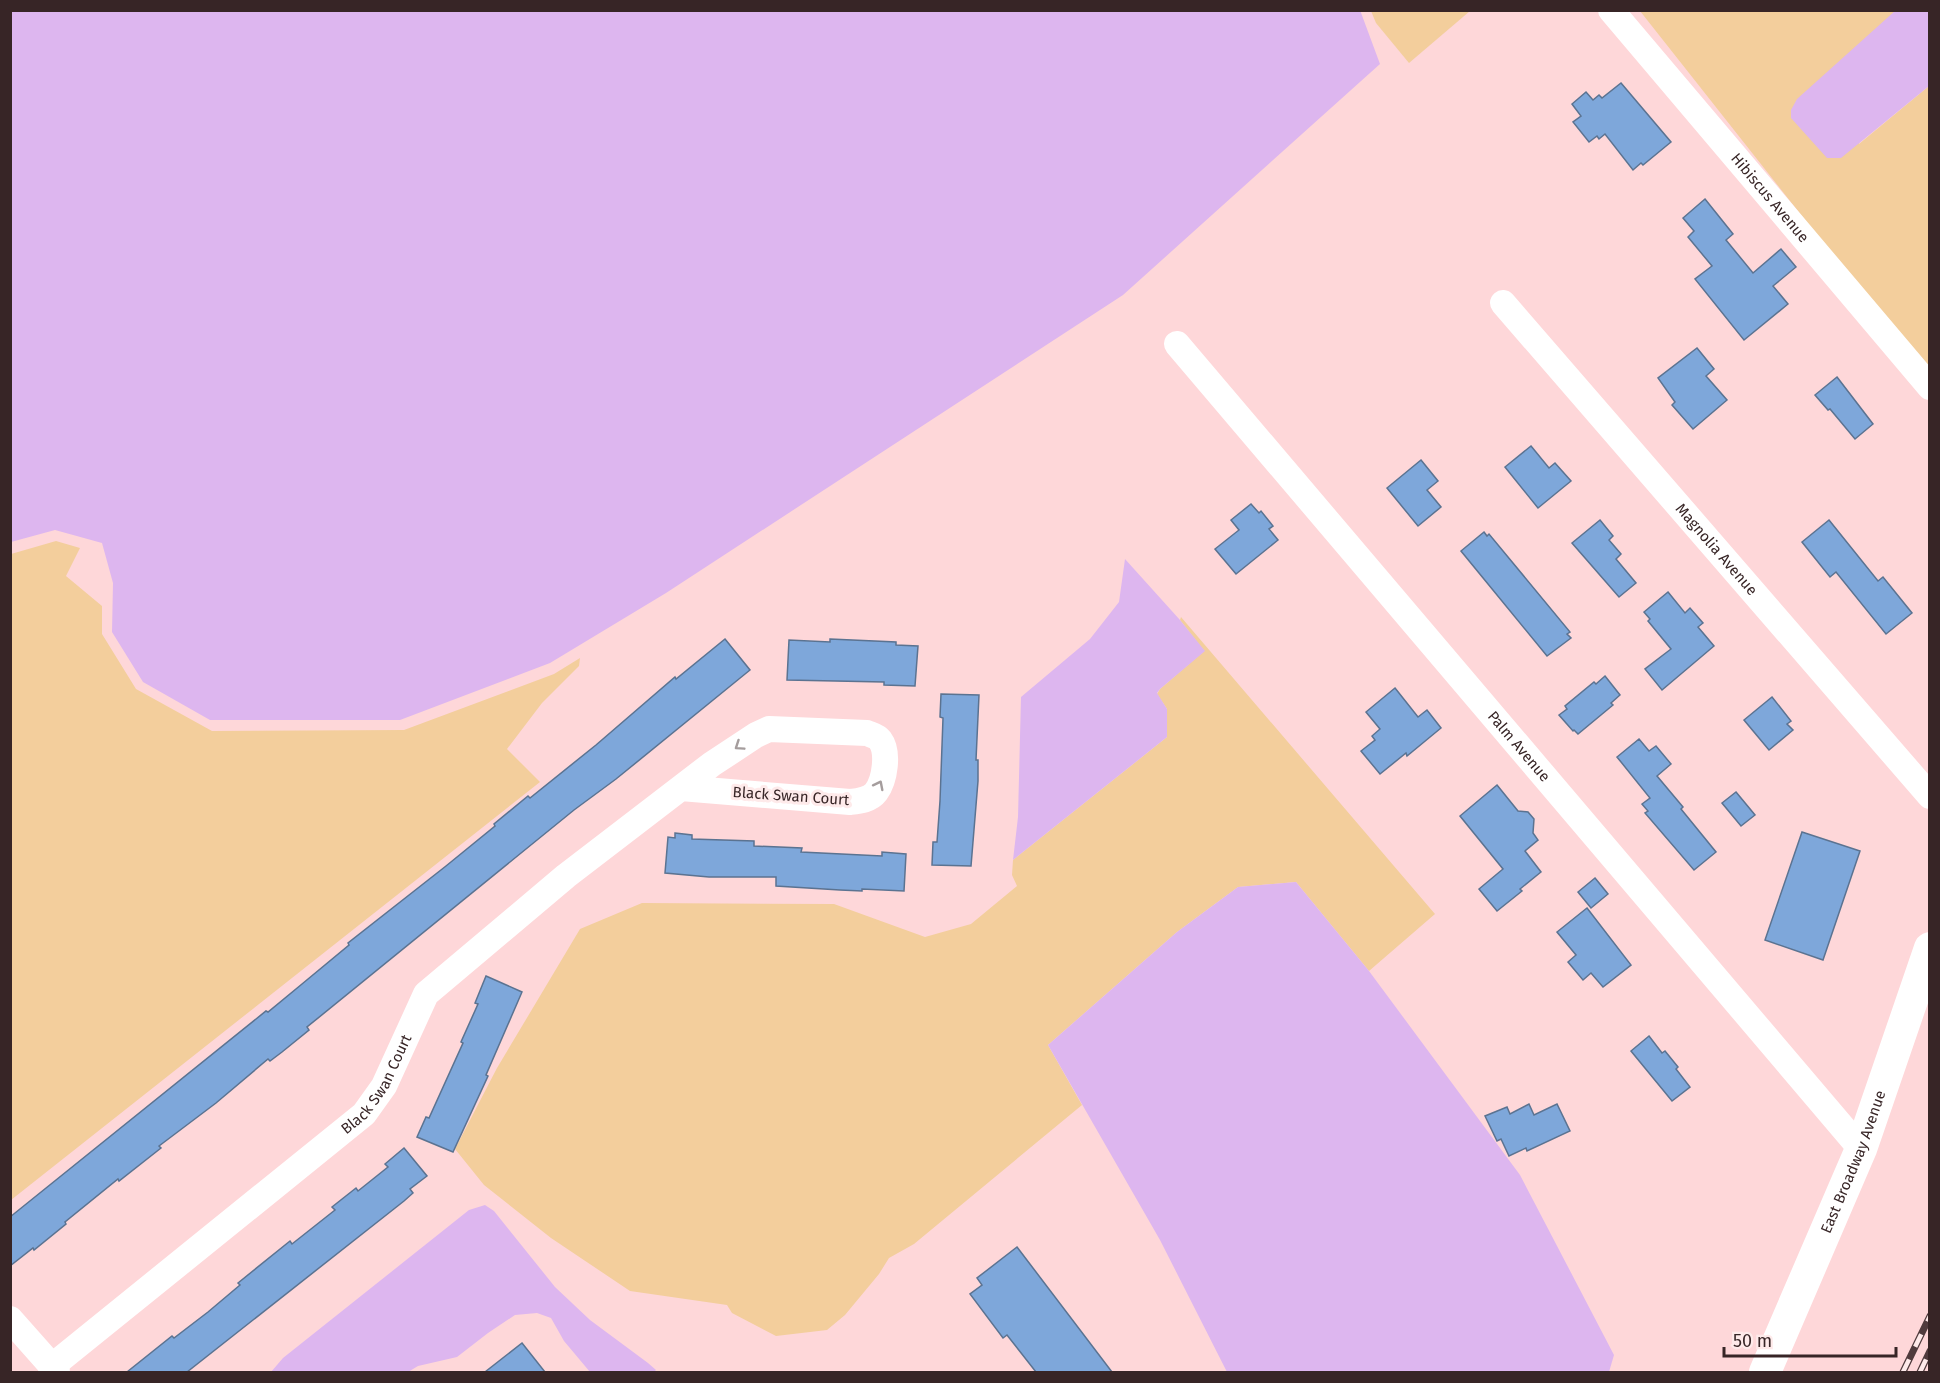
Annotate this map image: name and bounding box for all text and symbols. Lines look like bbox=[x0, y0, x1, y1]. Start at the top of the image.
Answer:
street label: Hibiscus Avenue bbox=[1727, 150, 1813, 246]
street label: Magnolia Avenue bbox=[1672, 500, 1761, 599]
street label: Palm Avenue bbox=[1484, 707, 1554, 785]
one-way arrow bbox=[735, 739, 746, 750]
one-way arrow bbox=[871, 780, 883, 791]
street label: Black Swan Court bbox=[732, 783, 851, 809]
street label: Black Swan Court bbox=[337, 1031, 416, 1138]
street label: East Broadway Avenue bbox=[1817, 1088, 1889, 1236]
scale bar bbox=[1724, 1320, 1896, 1358]
text: 50 m bbox=[1733, 1330, 1772, 1352]

